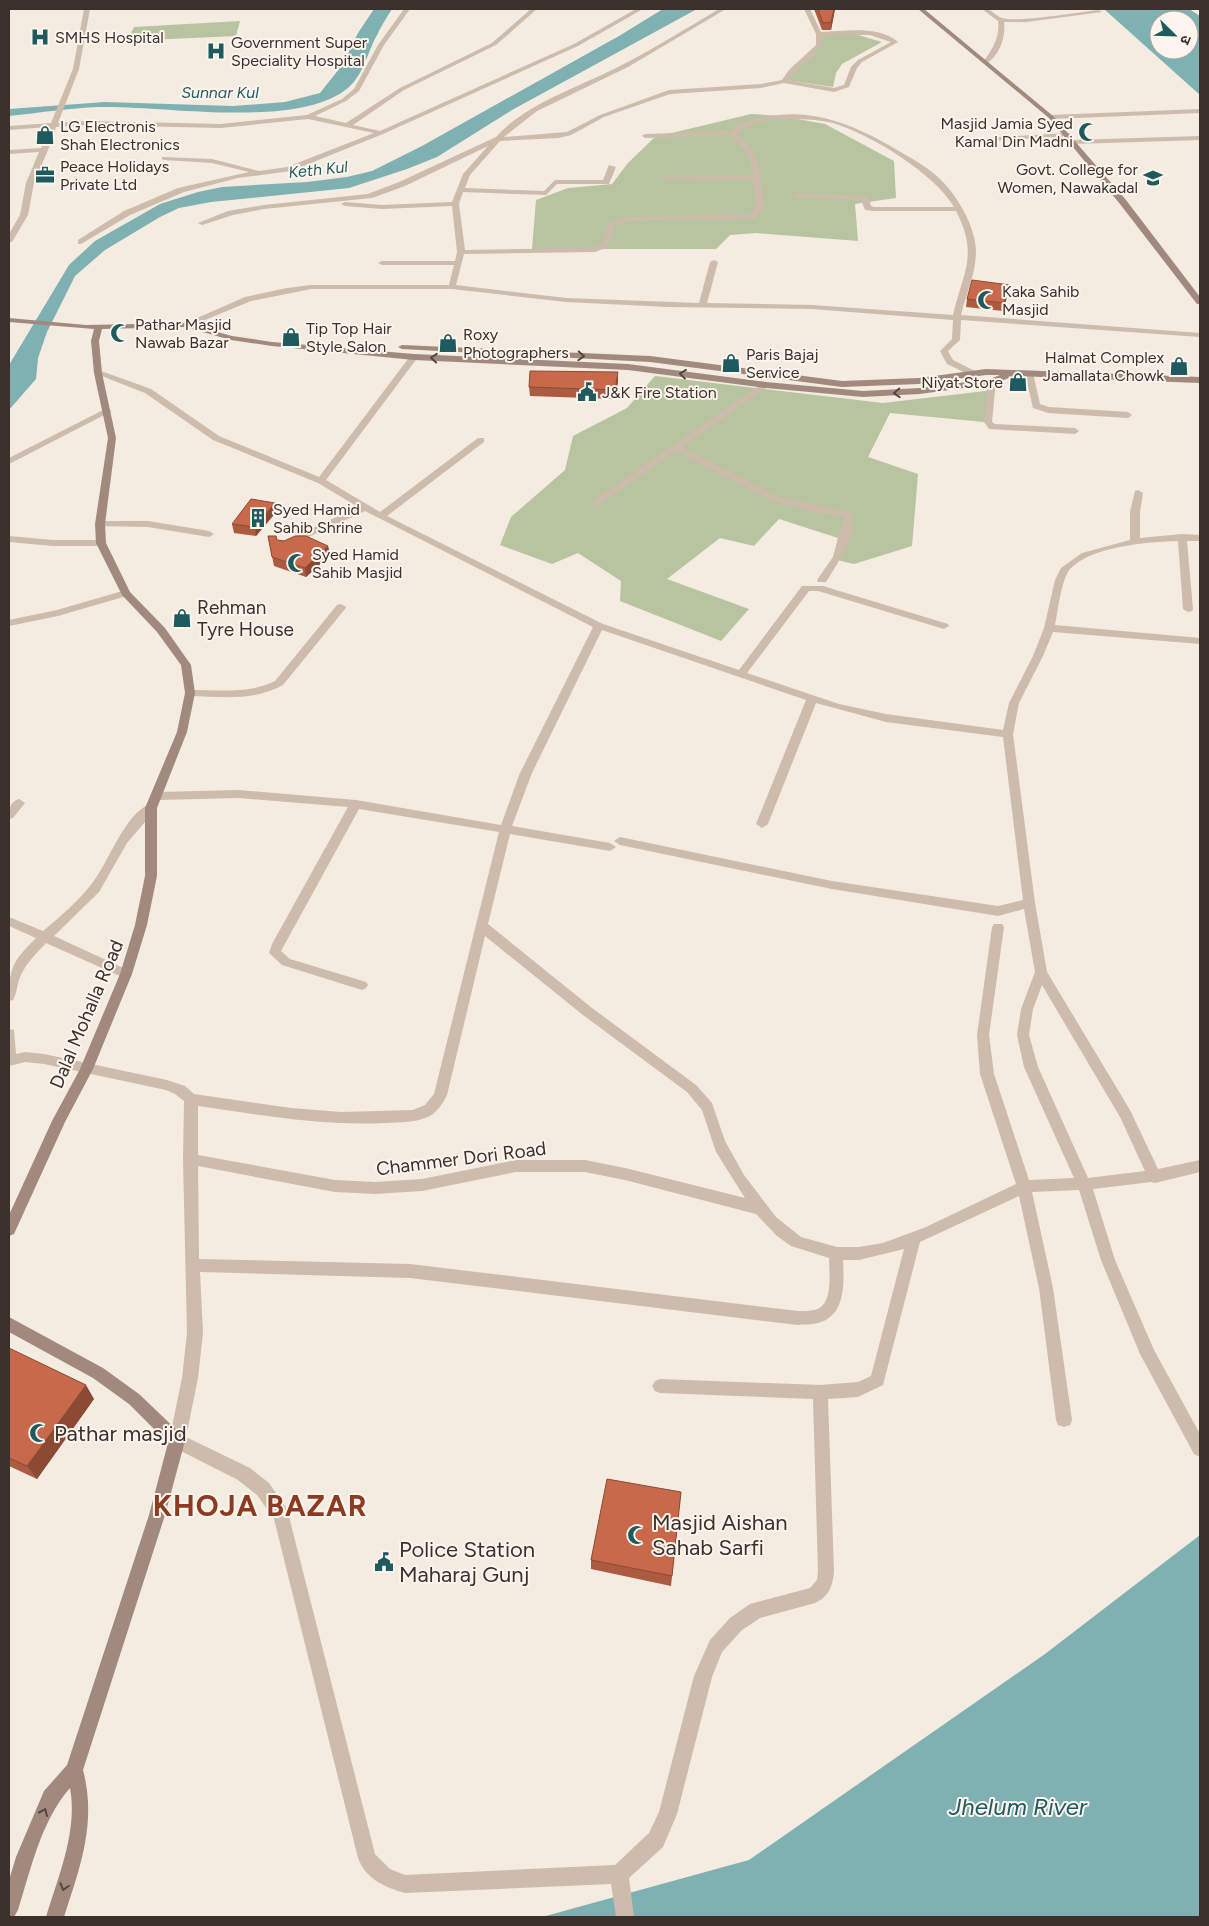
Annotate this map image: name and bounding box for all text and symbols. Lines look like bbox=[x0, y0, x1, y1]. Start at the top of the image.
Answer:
north arrow bbox=[1149, 10, 1199, 60]
hospital icon: SMHS Hospital bbox=[29, 26, 51, 48]
place label: SMHS Hospital bbox=[55, 28, 164, 47]
place label: Government Super Speciality Hospital bbox=[231, 33, 368, 70]
text: उ bbox=[1176, 33, 1195, 48]
hospital icon: Government Super Speciality Hospital bbox=[205, 40, 227, 62]
water label: Sunnar Kul bbox=[181, 83, 259, 102]
place label: Masjid Jamia Syed Kamal Din Madni bbox=[940, 114, 1073, 151]
place label: LG Electronis Shah Electronics bbox=[60, 117, 180, 154]
mosque icon: Masjid Jamia Syed Kamal Din Madni bbox=[1077, 121, 1099, 143]
shop icon: LG Electronis Shah Electronics bbox=[34, 124, 56, 146]
place label: Peace Holidays Private Ltd bbox=[60, 157, 169, 194]
water label: Keth Kul bbox=[287, 157, 349, 182]
place label: Govt. College for Women, Nawakadal bbox=[997, 160, 1139, 197]
office icon: Peace Holidays Private Ltd bbox=[34, 164, 56, 186]
school or university icon: Govt. College for Women, Nawakadal bbox=[1142, 167, 1164, 189]
place label: Kaka Sahib Masjid bbox=[1002, 282, 1080, 319]
mosque icon: Kaka Sahib Masjid bbox=[976, 289, 998, 311]
place label: Pathar Masjid Nawab Bazar bbox=[135, 315, 231, 352]
place label: Tip Top Hair Style Salon bbox=[306, 319, 392, 356]
mosque icon: Pathar Masjid Nawab Bazar bbox=[109, 322, 131, 344]
place label: Roxy Photographers bbox=[463, 325, 569, 362]
shop icon: Tip Top Hair Style Salon bbox=[280, 326, 302, 348]
shop icon: Roxy Photographers bbox=[437, 332, 459, 354]
place label: Paris Bajaj Service bbox=[746, 345, 819, 382]
place label: Halmat Complex Jamallata Chowk bbox=[1043, 348, 1164, 385]
one-way arrow bbox=[577, 350, 585, 361]
shop icon: Paris Bajaj Service bbox=[720, 352, 742, 374]
one-way arrow bbox=[430, 353, 438, 364]
shop icon: Halmat Complex Jamallata Chowk bbox=[1168, 355, 1190, 377]
one-way arrow bbox=[679, 369, 687, 380]
shop icon: Niyat Store bbox=[1007, 371, 1029, 393]
place label: Niyat Store bbox=[921, 373, 1003, 392]
public building icon: J&K Fire Station bbox=[576, 381, 598, 403]
place label: J&K Fire Station bbox=[602, 383, 717, 402]
one-way arrow bbox=[893, 387, 901, 398]
place label: Syed Hamid Sahib Shrine bbox=[273, 500, 363, 537]
building icon: Syed Hamid Sahib Shrine bbox=[247, 507, 269, 529]
place label: Syed Hamid Sahib Masjid bbox=[312, 545, 403, 582]
mosque icon: Syed Hamid Sahib Masjid bbox=[286, 552, 308, 574]
place label: Rehman Tyre House bbox=[197, 596, 294, 641]
shop icon: Rehman Tyre House bbox=[171, 607, 193, 629]
street label: Dalal Mohalla Road bbox=[45, 936, 128, 1092]
street label: Chammer Dori Road bbox=[375, 1137, 547, 1180]
place label: Pathar masjid bbox=[54, 1420, 187, 1447]
mosque icon: Pathar masjid bbox=[28, 1422, 50, 1444]
district label: KHOJA BAZAR bbox=[153, 1488, 367, 1523]
place label: Masjid Aishan Sahab Sarfi bbox=[652, 1509, 787, 1561]
mosque icon: Masjid Aishan Sahab Sarfi bbox=[626, 1524, 648, 1546]
place label: Police Station Maharaj Gunj bbox=[399, 1536, 535, 1588]
public building icon: Police Station Maharaj Gunj bbox=[373, 1551, 395, 1573]
water label: Jhelum River bbox=[948, 1792, 1088, 1821]
one-way arrow bbox=[37, 1808, 48, 1817]
one-way arrow bbox=[60, 1882, 70, 1891]

